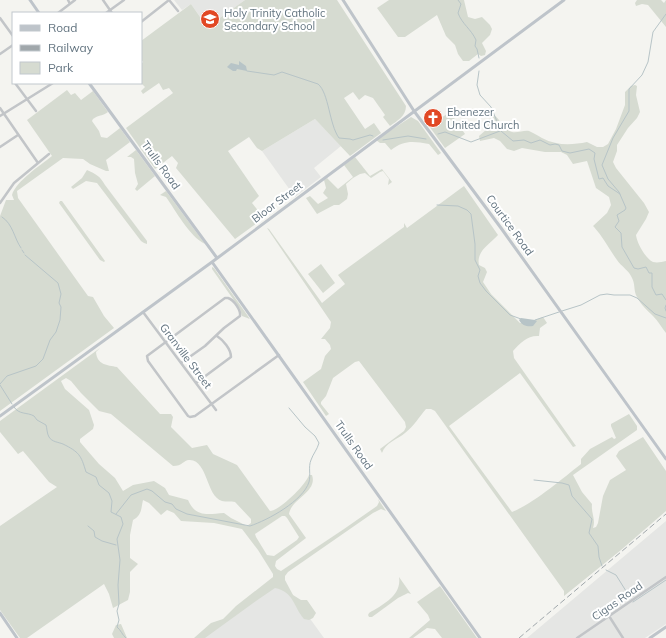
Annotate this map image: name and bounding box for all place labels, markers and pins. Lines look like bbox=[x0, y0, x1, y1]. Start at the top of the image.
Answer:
place label: Holy Trinity Catholic Secondary School bbox=[224, 6, 326, 33]
school or university icon: Holy Trinity Catholic Secondary School bbox=[199, 8, 221, 30]
place label: Ebenezer United Church bbox=[447, 105, 519, 132]
church icon: Ebenezer United Church bbox=[422, 107, 444, 129]

